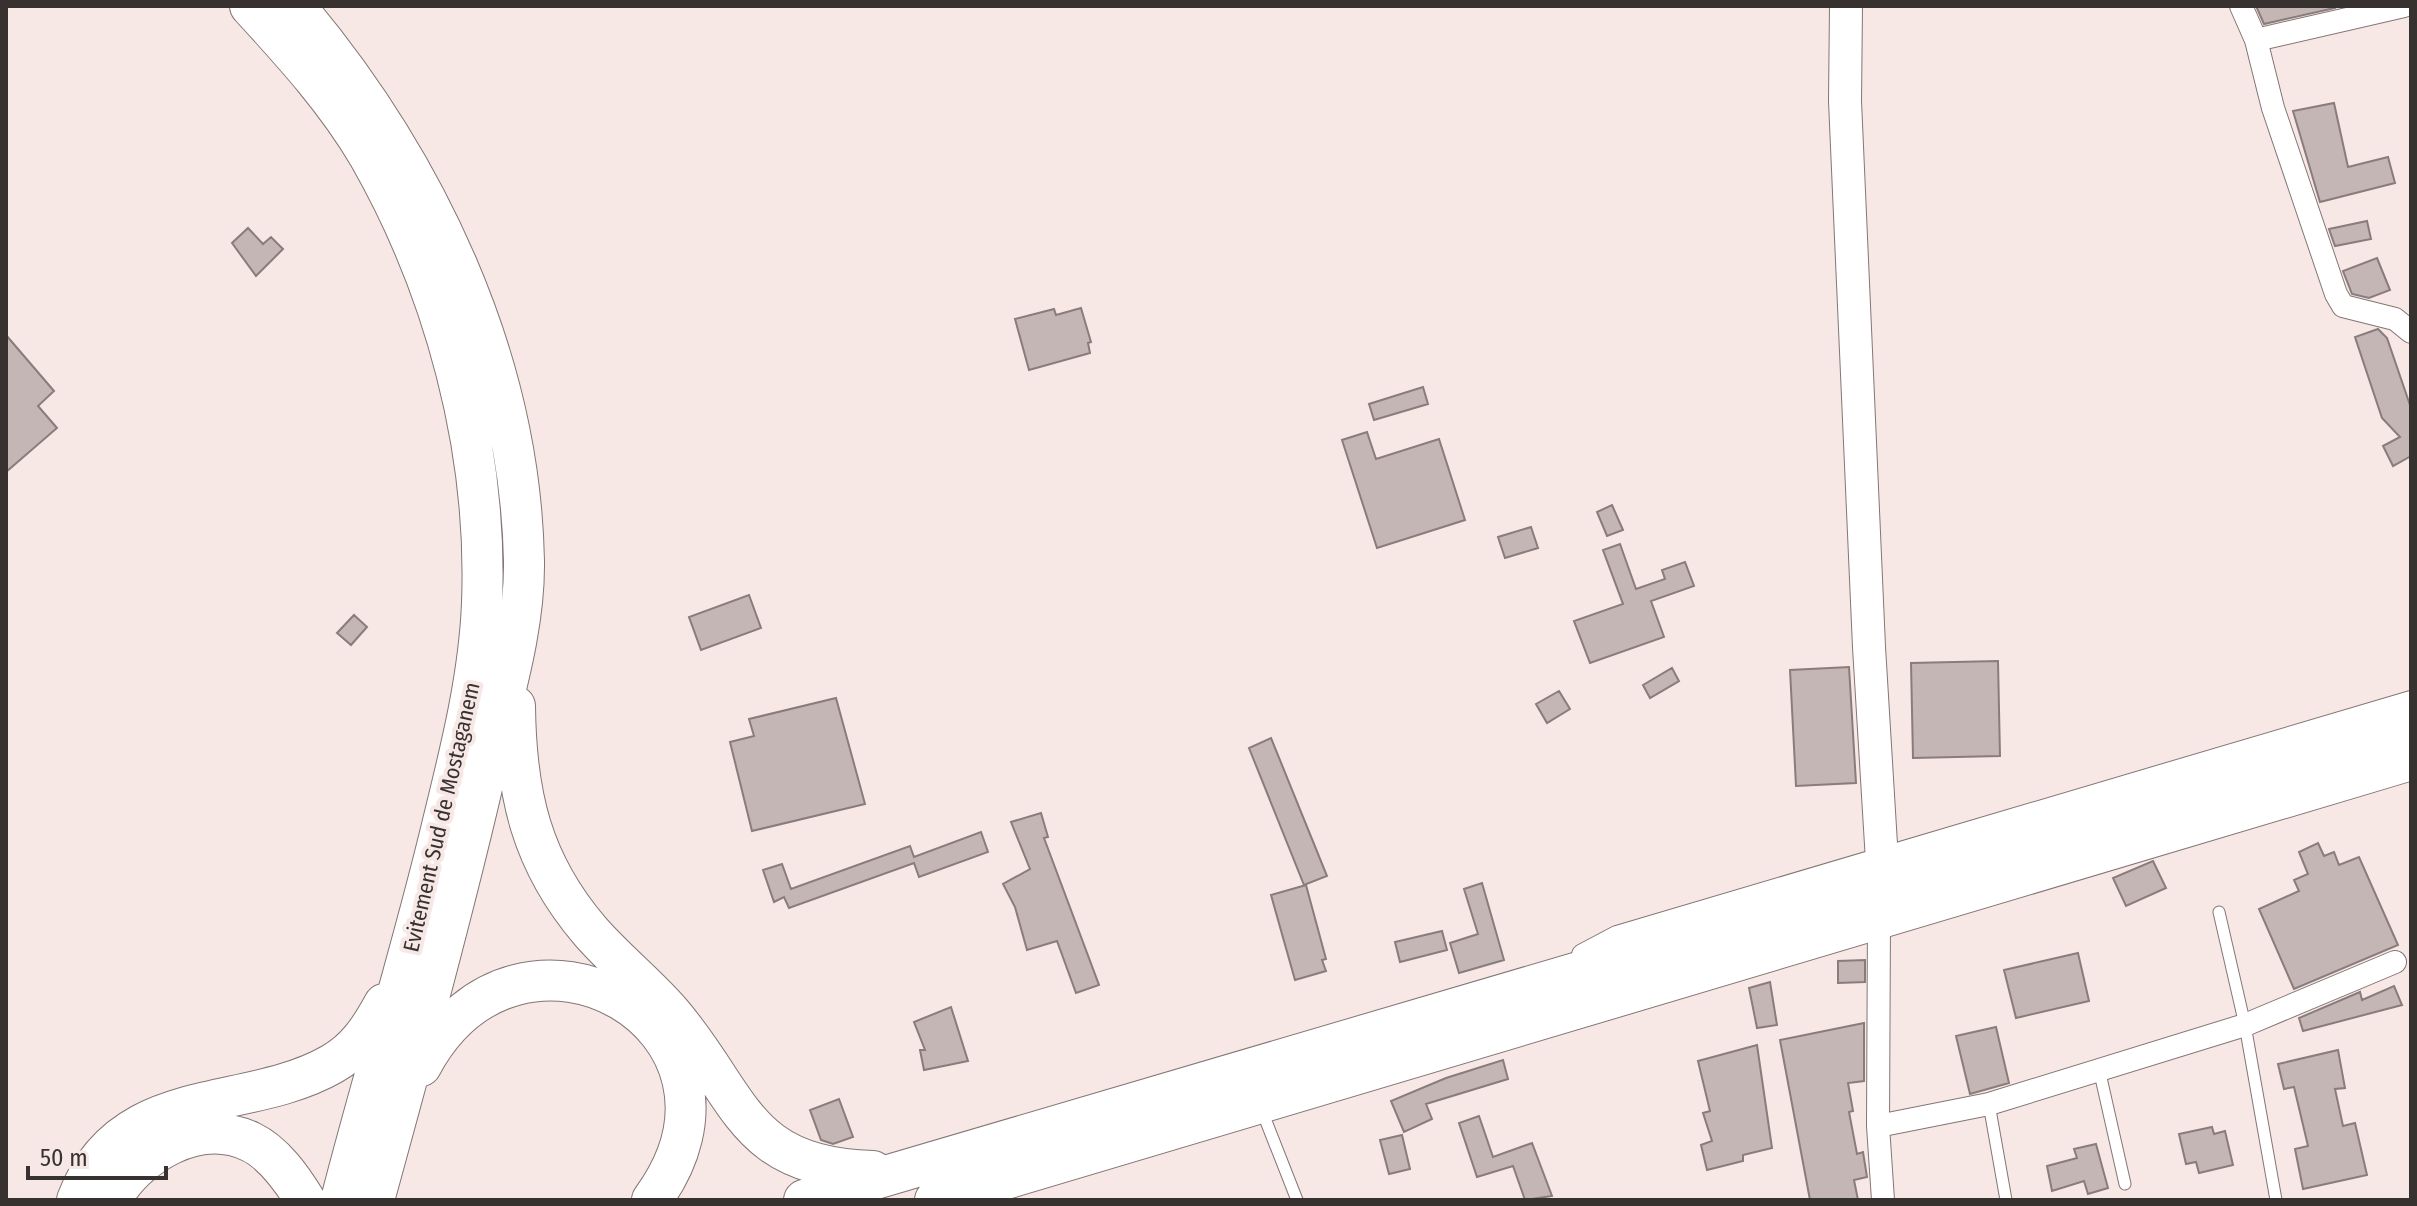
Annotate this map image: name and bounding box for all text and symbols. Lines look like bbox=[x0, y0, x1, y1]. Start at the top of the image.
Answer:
street label: Evitement Sud de Mostaganem bbox=[397, 680, 486, 955]
scale bar bbox=[28, 1130, 166, 1180]
text: 50 m bbox=[40, 1144, 88, 1172]

